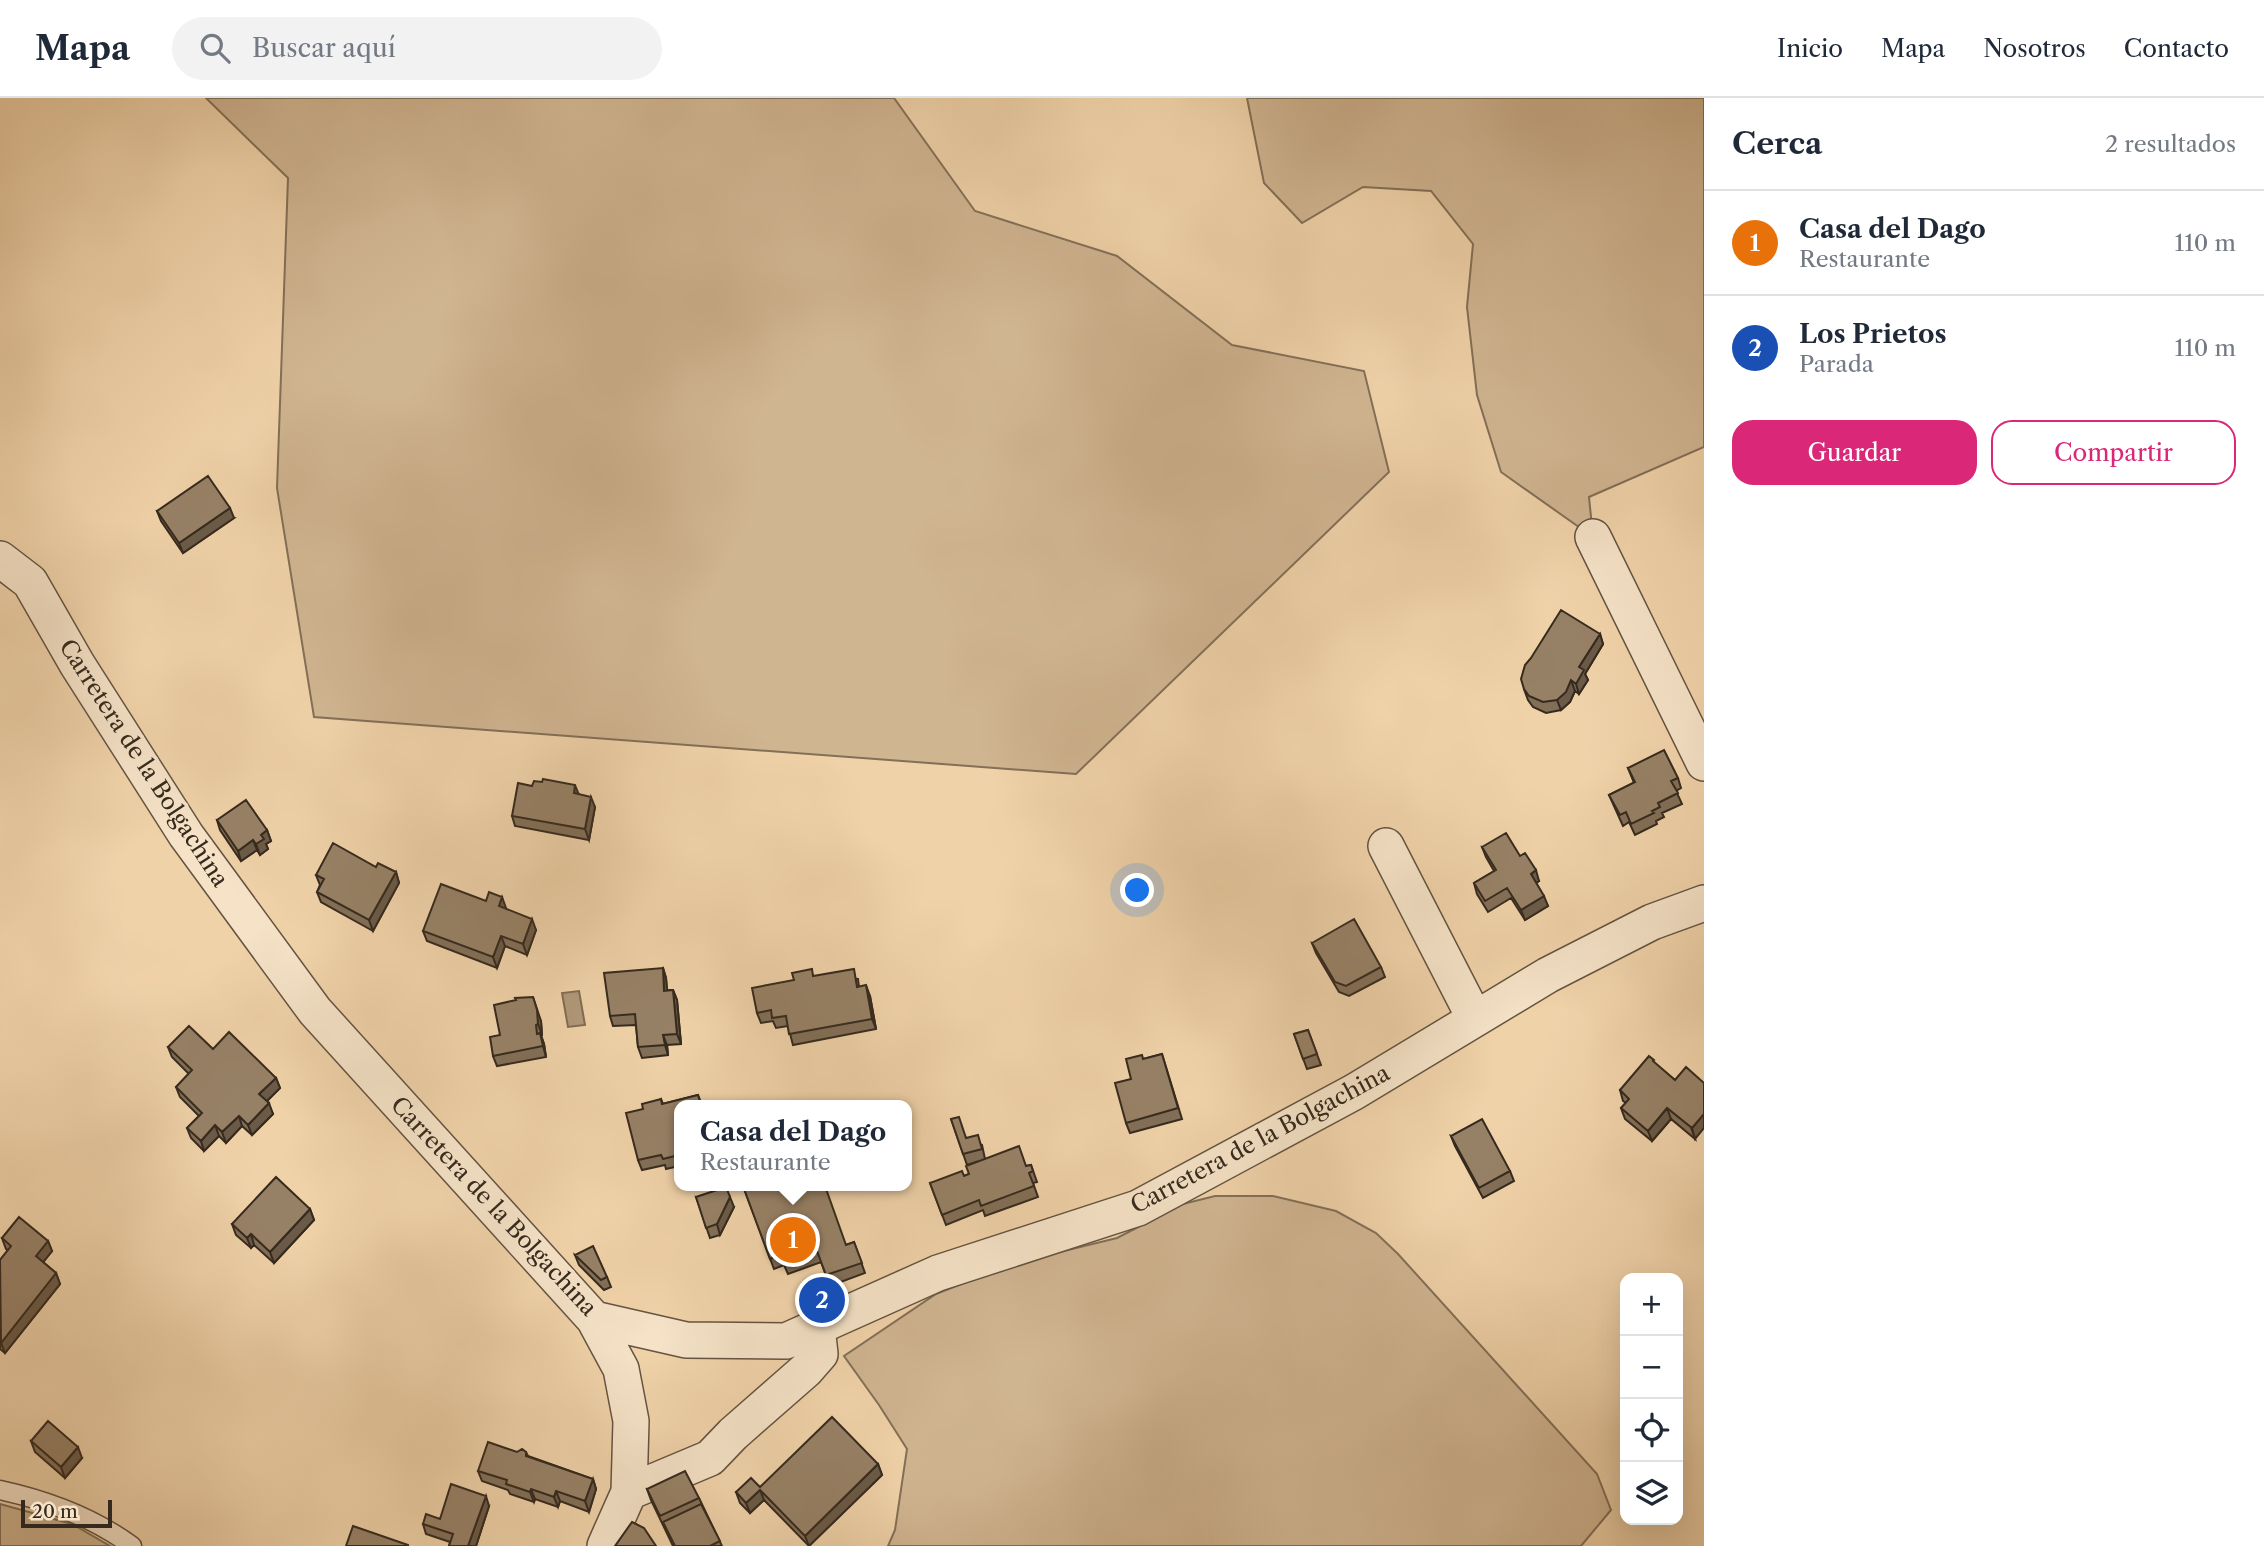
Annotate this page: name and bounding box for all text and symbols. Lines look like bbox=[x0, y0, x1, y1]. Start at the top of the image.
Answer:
search box bbox=[172, 17, 662, 80]
text: Mapa bbox=[35, 28, 130, 69]
icon: search bbox=[196, 29, 234, 67]
text: Buscar aquí bbox=[252, 32, 396, 64]
text: Inicio bbox=[1777, 34, 1843, 63]
text: Mapa bbox=[1881, 34, 1945, 63]
text: Nosotros bbox=[1983, 34, 2086, 63]
text: Contacto bbox=[2124, 34, 2229, 63]
text: Cerca bbox=[1732, 125, 1822, 162]
text: 2 resultados bbox=[2105, 130, 2236, 158]
text: Casa del Dago bbox=[1799, 213, 1986, 245]
text: 1 bbox=[1750, 229, 1760, 257]
text: 110 m bbox=[2175, 229, 2236, 257]
text: Restaurante bbox=[1799, 245, 1930, 273]
text: Los Prietos bbox=[1799, 318, 1947, 350]
text: 2 bbox=[1748, 334, 1762, 362]
text: 110 m bbox=[2175, 334, 2236, 362]
text: Parada bbox=[1799, 350, 1874, 378]
button: Guardar bbox=[1732, 420, 1977, 485]
button: Compartir bbox=[1991, 420, 2236, 485]
street label: Carretera de la Bolgachina bbox=[53, 634, 235, 893]
your location bbox=[1120, 873, 1154, 907]
street label: Carretera de la Bolgachina bbox=[1126, 1058, 1395, 1219]
street label: Carretera de la Bolgachina bbox=[385, 1091, 604, 1322]
popup bbox=[674, 1100, 912, 1191]
text: Casa del Dago bbox=[700, 1116, 886, 1148]
text: Restaurante bbox=[700, 1148, 831, 1176]
pin: 1 bbox=[770, 1214, 816, 1266]
map controls bbox=[1620, 1273, 1683, 1525]
button: + bbox=[1620, 1273, 1683, 1336]
pin: 2 bbox=[799, 1274, 845, 1326]
button: − bbox=[1620, 1336, 1683, 1399]
button: locate bbox=[1620, 1399, 1683, 1462]
button: layers bbox=[1620, 1462, 1683, 1525]
scale bar bbox=[21, 1497, 112, 1529]
text: 20 m bbox=[32, 1500, 78, 1523]

